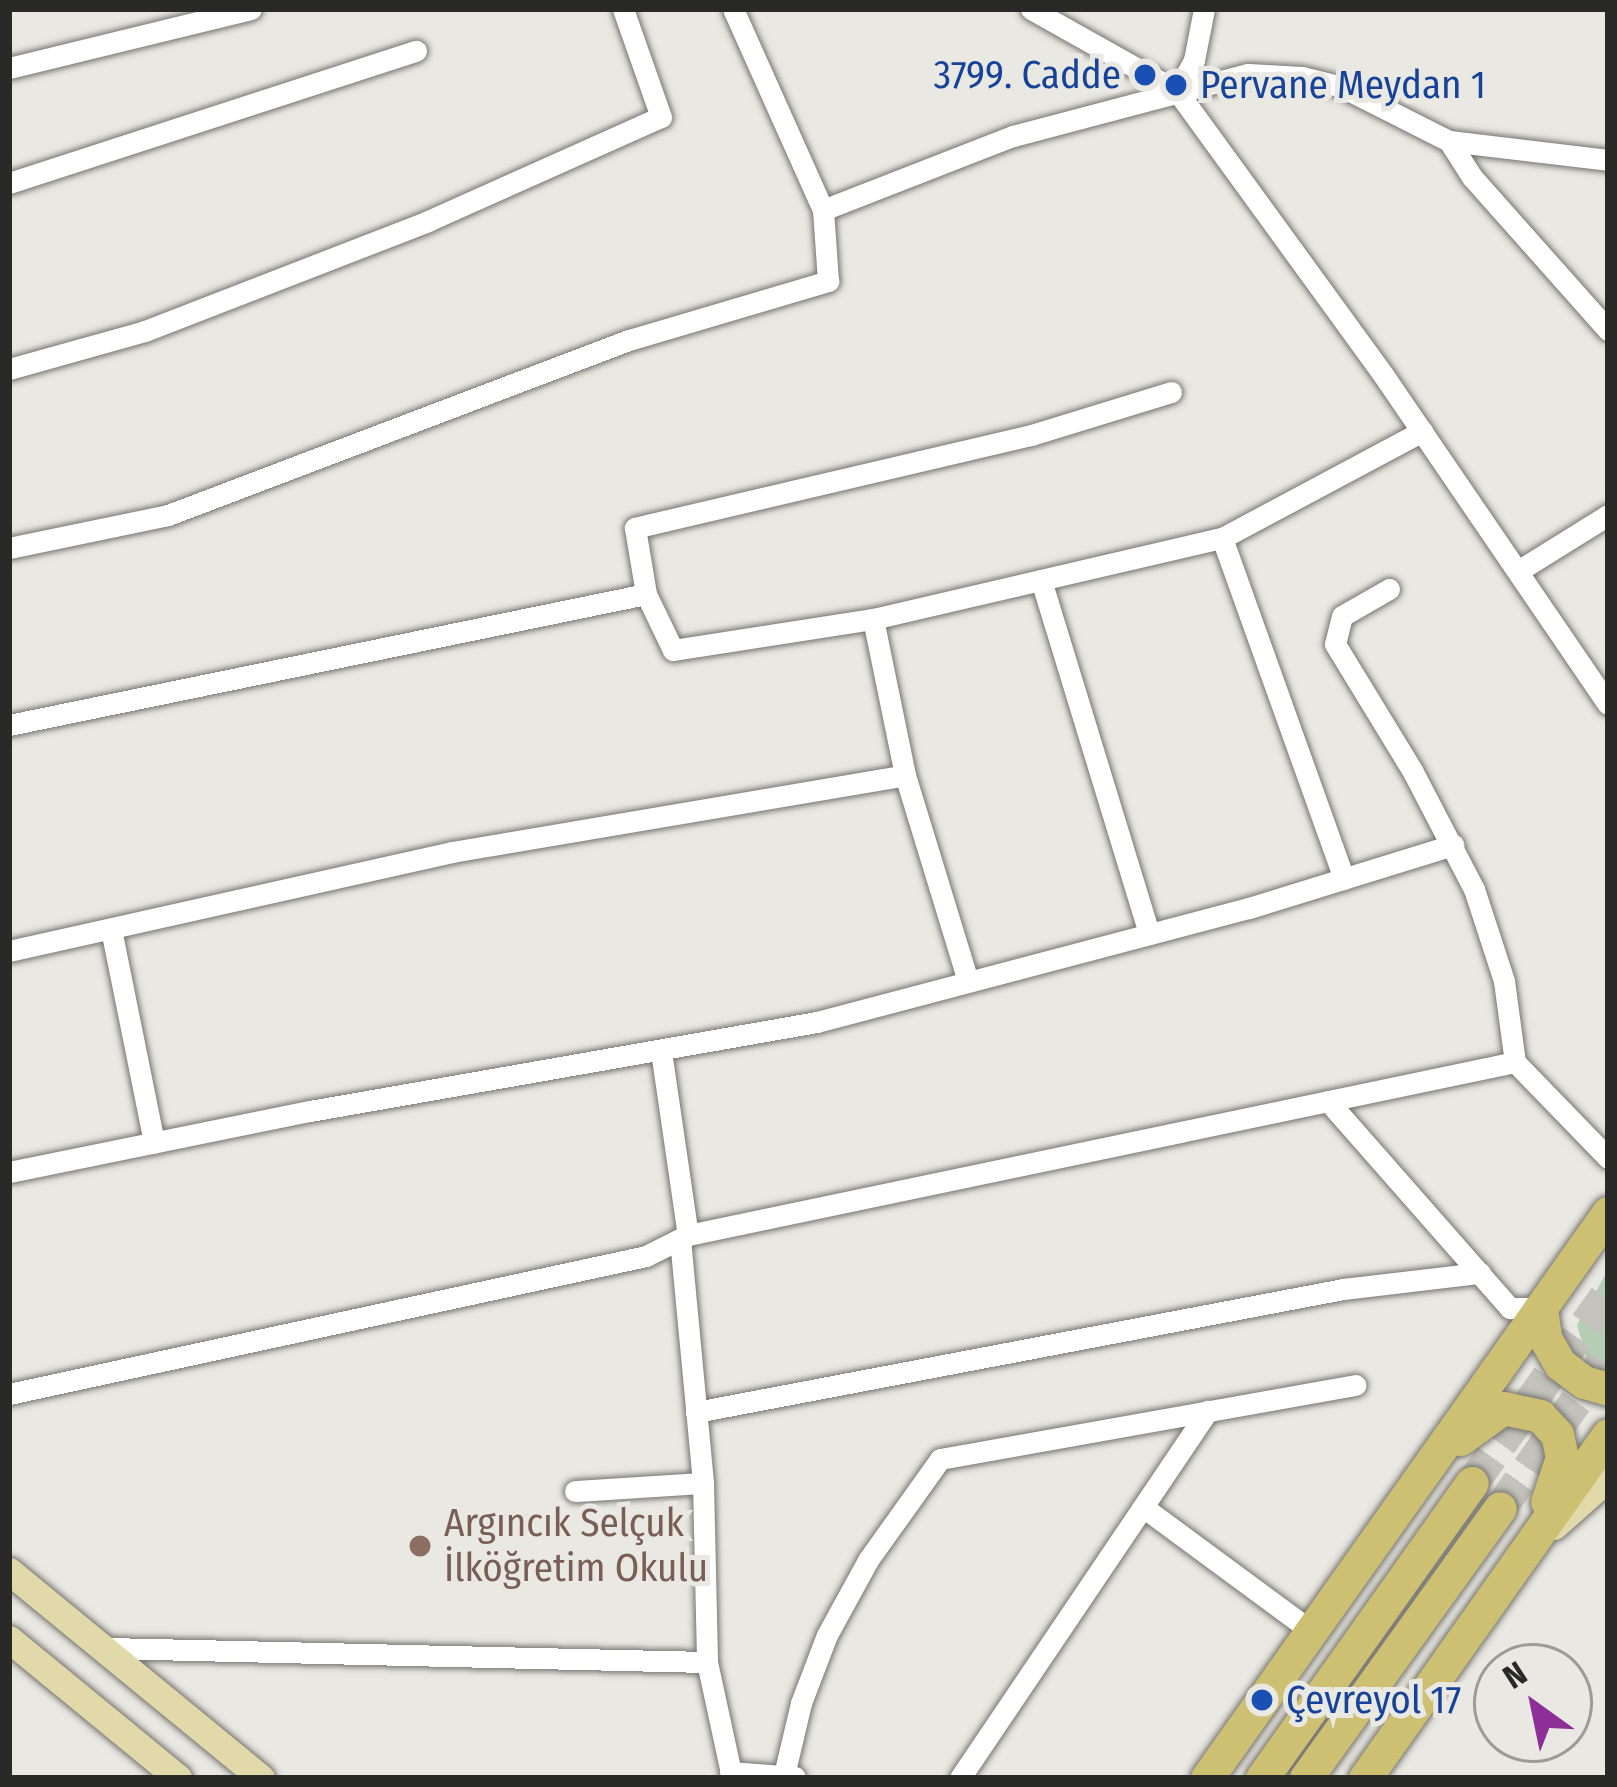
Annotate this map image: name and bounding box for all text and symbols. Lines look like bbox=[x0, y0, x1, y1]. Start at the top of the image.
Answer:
place label: 3799. Cadde bbox=[933, 52, 1121, 98]
marker: 3799. Cadde bbox=[1132, 62, 1158, 88]
place label: Pervane Meydan 1 bbox=[1200, 62, 1486, 108]
marker: Pervane Meydan 1 bbox=[1163, 72, 1189, 98]
place label: Argıncık Selçuk İlköğretim Okulu bbox=[444, 1501, 708, 1592]
marker: Argıncık Selçuk İlköğretim Okulu bbox=[407, 1533, 433, 1559]
north arrow bbox=[1473, 1643, 1593, 1763]
text: N bbox=[1496, 1653, 1534, 1697]
place label: Çevreyol 17 bbox=[1286, 1677, 1461, 1723]
marker: Çevreyol 17 bbox=[1249, 1687, 1275, 1713]

